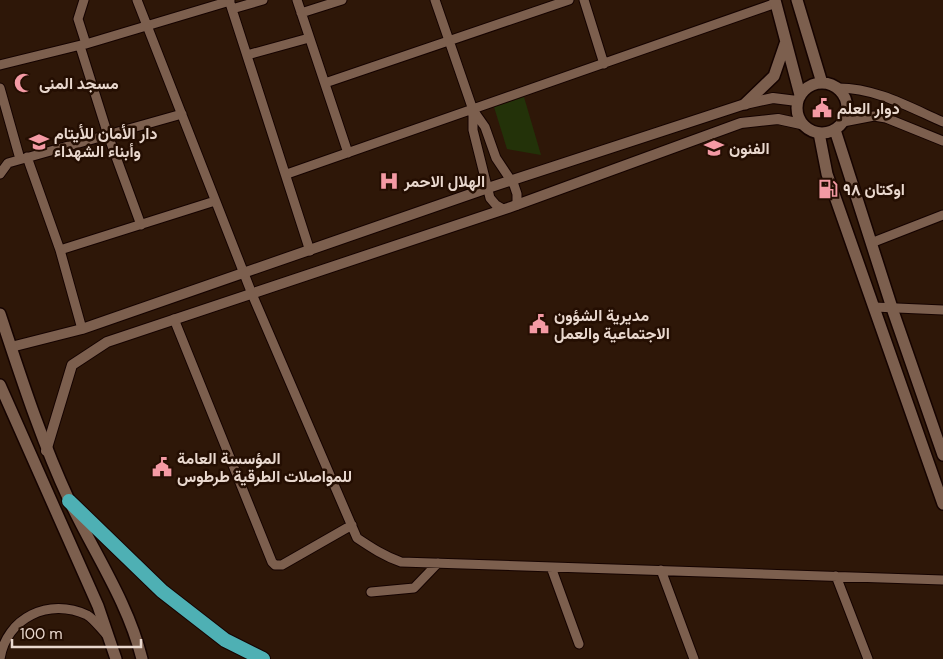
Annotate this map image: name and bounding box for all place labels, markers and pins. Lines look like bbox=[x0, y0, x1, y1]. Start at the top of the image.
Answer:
mosque icon: مسجد المنى bbox=[13, 72, 35, 94]
place label: مسجد المنى bbox=[39, 73, 119, 94]
public building icon: دوار العلم bbox=[811, 97, 833, 119]
place label: دوار العلم bbox=[837, 98, 900, 119]
place label: دار الأمان للأيتام وأبناء الشهداء bbox=[54, 123, 157, 162]
school or university icon: دار الأمان للأيتام وأبناء الشهداء bbox=[28, 131, 50, 153]
school or university icon: الفنون bbox=[703, 137, 725, 159]
place label: الفنون bbox=[729, 138, 770, 159]
hospital icon: الهلال الاحمر bbox=[378, 170, 400, 192]
place label: الهلال الاحمر bbox=[403, 171, 485, 192]
fuel station icon: اوكتان ٩٨ bbox=[817, 178, 839, 200]
place label: اوكتان ٩٨ bbox=[843, 179, 905, 200]
place label: مديرية الشؤون الاجتماعية والعمل bbox=[554, 305, 670, 344]
public building icon: مديرية الشؤون الاجتماعية والعمل bbox=[528, 313, 550, 335]
place label: المؤسسة العامة للمواصلات الطرقية طرطوس bbox=[177, 448, 352, 487]
public building icon: المؤسسة العامة للمواصلات الطرقية طرطوس bbox=[151, 456, 173, 478]

